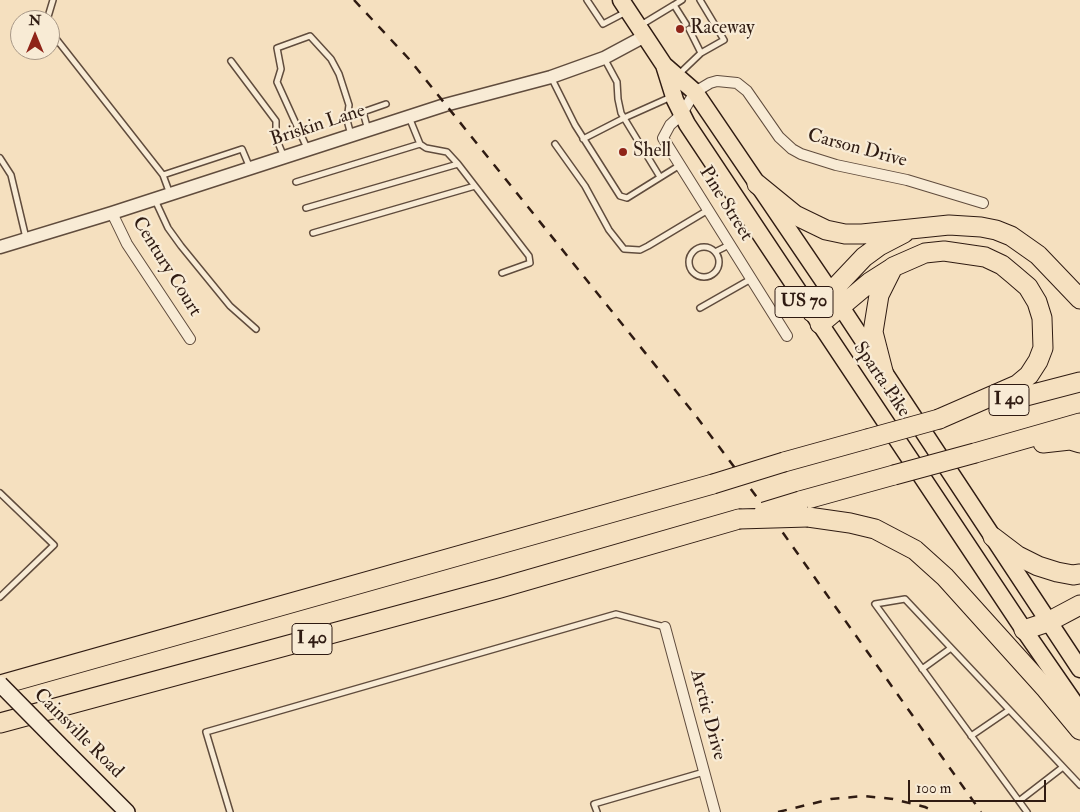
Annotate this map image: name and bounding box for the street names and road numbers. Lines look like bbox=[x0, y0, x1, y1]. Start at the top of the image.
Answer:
street label: Briskin Lane bbox=[268, 100, 368, 152]
street label: Carson Drive bbox=[805, 125, 909, 173]
street label: Pine Street bbox=[693, 163, 757, 245]
street label: Century Court bbox=[126, 213, 206, 321]
road number: US 70 bbox=[775, 286, 833, 318]
street label: Sparta Pike bbox=[848, 338, 914, 422]
road number: I 40 bbox=[989, 384, 1029, 416]
road number: I 40 bbox=[292, 624, 332, 654]
street label: Arctic Drive bbox=[684, 667, 730, 763]
street label: Cainsville Road bbox=[28, 684, 128, 784]

